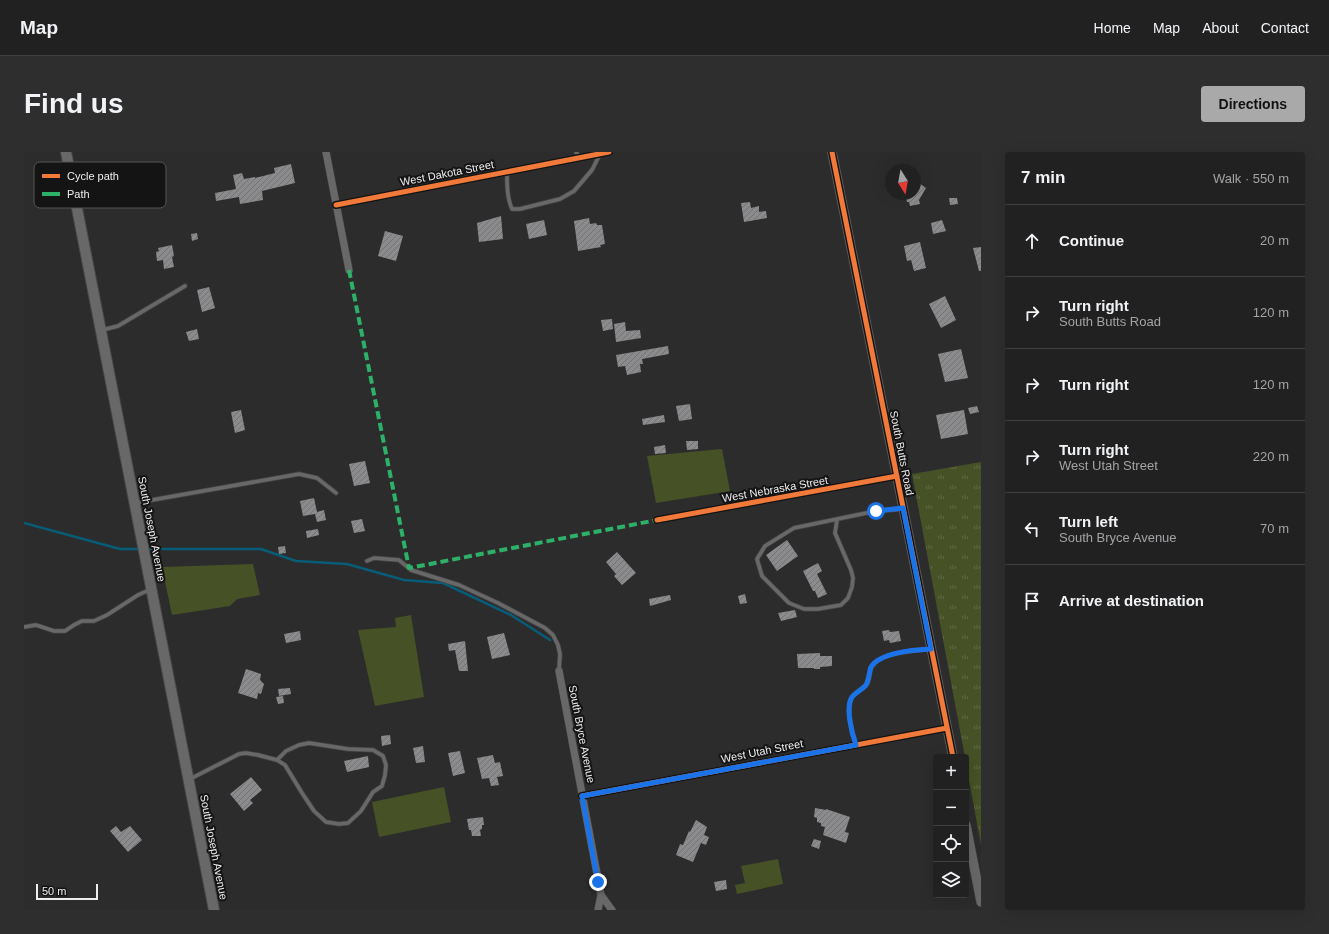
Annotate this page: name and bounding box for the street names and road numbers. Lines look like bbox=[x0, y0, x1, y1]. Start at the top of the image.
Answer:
street label: West Dakota Street bbox=[399, 158, 495, 188]
street label: South Butts Road bbox=[888, 410, 916, 496]
street label: West Nebraska Street bbox=[721, 474, 829, 504]
street label: South Joseph Avenue bbox=[136, 475, 168, 583]
street label: South Bryce Avenue bbox=[567, 684, 597, 784]
street label: West Utah Street bbox=[720, 737, 804, 765]
street label: South Joseph Avenue bbox=[198, 793, 230, 901]

